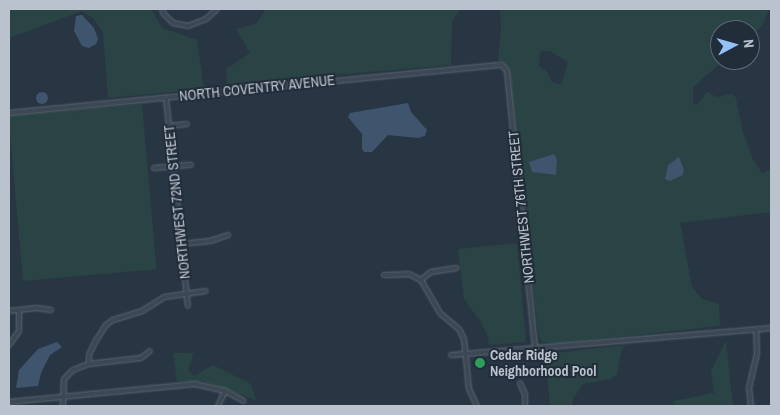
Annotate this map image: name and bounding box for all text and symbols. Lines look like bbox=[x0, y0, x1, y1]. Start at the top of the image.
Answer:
north arrow bbox=[710, 20, 760, 70]
text: N bbox=[740, 38, 758, 49]
street label: NORTH COVENTRY AVENUE bbox=[178, 71, 336, 105]
street label: NORTHWEST 72ND STREET bbox=[161, 124, 193, 280]
street label: NORTHWEST 76TH STREET bbox=[505, 130, 537, 284]
place label: Cedar Ridge Neighborhood Pool bbox=[490, 347, 597, 380]
marker: Cedar Ridge Neighborhood Pool bbox=[474, 357, 486, 369]

